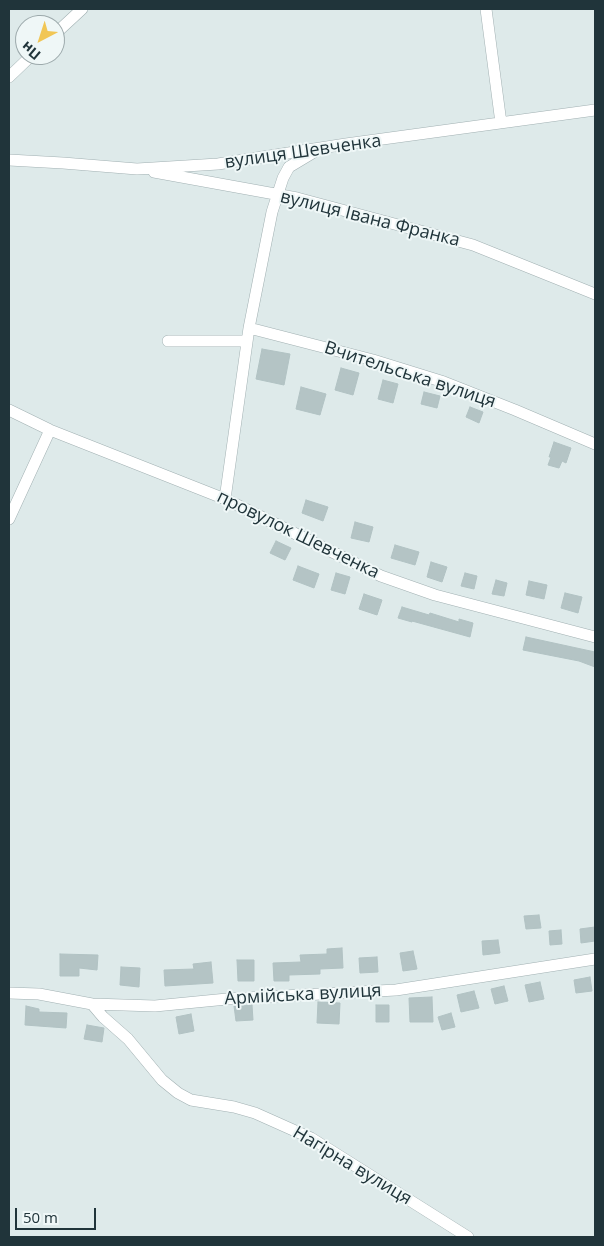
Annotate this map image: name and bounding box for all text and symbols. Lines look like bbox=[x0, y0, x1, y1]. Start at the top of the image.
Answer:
north arrow bbox=[15, 15, 65, 65]
text: Пн bbox=[17, 38, 44, 65]
street label: вулиця Шевченка bbox=[223, 130, 383, 174]
street label: вулиця Івана Франка bbox=[278, 186, 462, 252]
street label: Вчительська вулиця bbox=[322, 337, 498, 413]
street label: провулок Шевченка bbox=[213, 486, 383, 584]
street label: Армійська вулиця bbox=[224, 980, 382, 1010]
street label: Нагірна вулиця bbox=[289, 1122, 415, 1210]
scale bar bbox=[18, 1198, 99, 1230]
text: 50 m bbox=[23, 1207, 58, 1227]

